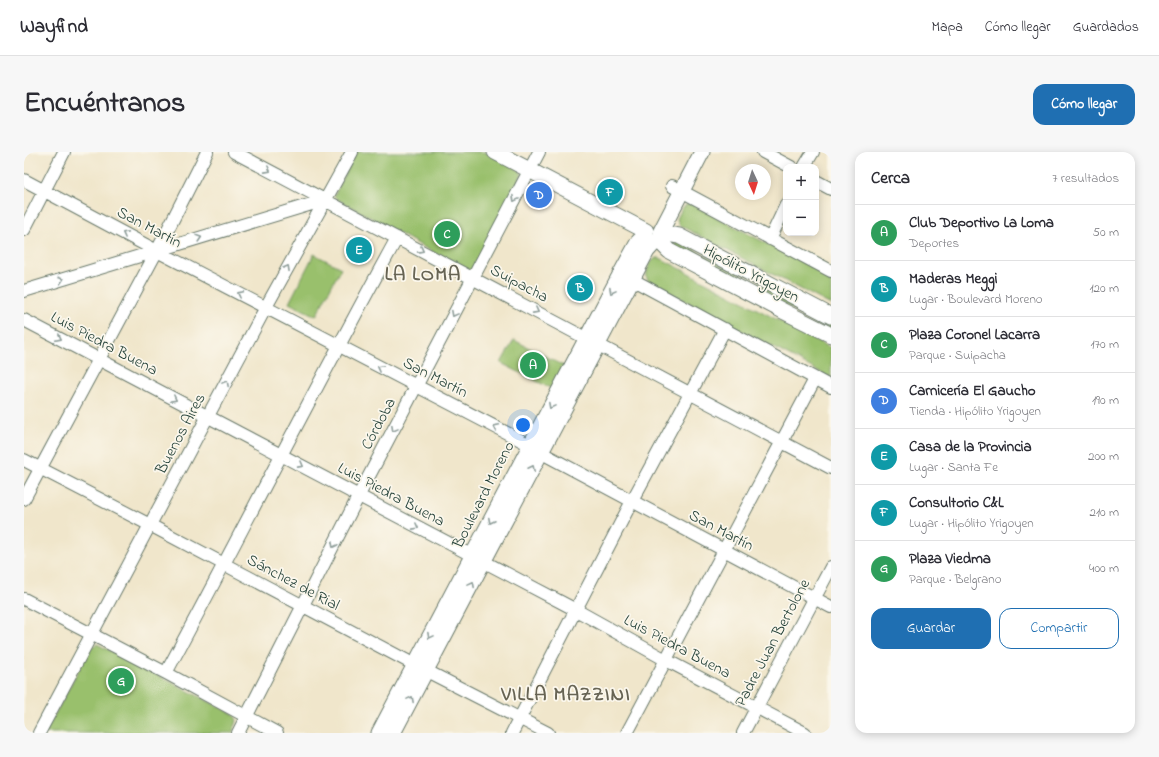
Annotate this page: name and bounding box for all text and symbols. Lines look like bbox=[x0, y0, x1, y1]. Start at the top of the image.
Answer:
text: Wayfind bbox=[20, 14, 88, 41]
text: Mapa bbox=[932, 17, 963, 38]
text: Cómo llegar bbox=[985, 17, 1051, 38]
text: Guardados bbox=[1073, 17, 1139, 38]
text: Encuéntranos bbox=[24, 84, 185, 125]
button: Cómo llegar bbox=[1033, 84, 1135, 125]
north arrow bbox=[735, 164, 771, 200]
map controls bbox=[783, 164, 819, 236]
button: + bbox=[783, 164, 819, 200]
one-way arrow bbox=[264, 165, 272, 173]
text: Cerca bbox=[871, 166, 910, 191]
text: 7 resultados bbox=[1052, 169, 1119, 188]
pin: F bbox=[597, 177, 623, 207]
pin: D bbox=[526, 180, 552, 210]
one-way arrow bbox=[512, 195, 519, 202]
button: − bbox=[783, 200, 819, 236]
street label: San Martín bbox=[112, 201, 186, 255]
text: Club Deportivo La Loma bbox=[909, 212, 1054, 234]
pin: C bbox=[434, 219, 460, 249]
text: A bbox=[880, 223, 888, 242]
text: 50 m bbox=[1093, 223, 1119, 242]
one-way arrow bbox=[122, 231, 129, 239]
one-way arrow bbox=[195, 234, 202, 243]
text: Deportes bbox=[909, 234, 959, 253]
pin: E bbox=[346, 235, 372, 265]
street label: Hipólito Yrigoyen bbox=[698, 238, 804, 310]
one-way arrow bbox=[417, 245, 424, 253]
street label: Suipacha bbox=[486, 259, 552, 309]
district label: LA LOMA bbox=[385, 261, 461, 290]
one-way arrow bbox=[283, 265, 290, 272]
text: Maderas Meggi bbox=[909, 268, 998, 290]
pin: B bbox=[567, 273, 593, 303]
one-way arrow bbox=[58, 276, 65, 285]
text: B bbox=[880, 279, 888, 298]
text: 120 m bbox=[1089, 279, 1119, 298]
one-way arrow bbox=[609, 287, 616, 294]
text: Lugar · Boulevard Moreno bbox=[909, 290, 1043, 309]
one-way arrow bbox=[237, 291, 245, 299]
street label: Luis Piedra Buena bbox=[46, 306, 162, 382]
one-way arrow bbox=[532, 306, 539, 313]
one-way arrow bbox=[451, 310, 459, 317]
text: Plaza Coronel Lacarra bbox=[909, 324, 1040, 346]
one-way arrow bbox=[54, 334, 62, 341]
text: C bbox=[880, 335, 888, 354]
text: 170 m bbox=[1091, 335, 1119, 354]
text: Parque · Suipacha bbox=[909, 346, 1006, 365]
pin: A bbox=[520, 350, 546, 380]
street label: San Martín bbox=[398, 351, 472, 405]
one-way arrow bbox=[377, 365, 384, 372]
one-way arrow bbox=[221, 380, 229, 387]
text: Carnicería El Gaucho bbox=[909, 380, 1036, 402]
street label: Buenos Aires bbox=[149, 389, 212, 480]
text: D bbox=[879, 391, 889, 410]
text: 190 m bbox=[1092, 391, 1119, 410]
one-way arrow bbox=[169, 394, 177, 402]
street label: Córdoba bbox=[355, 394, 403, 454]
one-way arrow bbox=[548, 402, 556, 409]
text: Tienda · Hipólito Yrigoyen bbox=[909, 402, 1041, 421]
your location bbox=[513, 415, 533, 435]
one-way arrow bbox=[391, 425, 398, 432]
one-way arrow bbox=[492, 425, 500, 432]
text: Casa de la Provincia bbox=[909, 436, 1032, 458]
street label: Boulevard Moreno bbox=[446, 437, 521, 554]
text: E bbox=[880, 447, 888, 466]
text: 200 m bbox=[1088, 447, 1119, 466]
street label: Luis Piedra Buena bbox=[333, 457, 449, 533]
text: Lugar · Santa Fe bbox=[909, 458, 998, 477]
one-way arrow bbox=[297, 461, 305, 468]
one-way arrow bbox=[527, 465, 534, 473]
text: Consultorio C&L bbox=[909, 492, 1004, 514]
text: F bbox=[880, 503, 888, 522]
text: 210 m bbox=[1089, 503, 1119, 522]
street label: San Martín bbox=[684, 504, 758, 558]
text: Lugar · Hipólito Yrigoyen bbox=[909, 514, 1034, 533]
one-way arrow bbox=[488, 517, 496, 524]
one-way arrow bbox=[412, 522, 419, 530]
one-way arrow bbox=[331, 540, 339, 548]
street label: Sánchez de Rial bbox=[242, 548, 344, 618]
text: Plaza Viedma bbox=[909, 548, 991, 570]
text: G bbox=[880, 559, 888, 578]
text: 400 m bbox=[1089, 559, 1119, 578]
text: Parque · Belgrano bbox=[909, 570, 1002, 589]
street label: Padre Juan Bertolone bbox=[729, 574, 817, 711]
one-way arrow bbox=[467, 581, 475, 588]
button: Guardar bbox=[871, 608, 991, 649]
button: Compartir bbox=[999, 608, 1119, 649]
street label: Luis Piedra Buena bbox=[619, 609, 735, 685]
one-way arrow bbox=[427, 632, 435, 639]
pin: G bbox=[108, 666, 134, 696]
district label: VILLA MAZZINI bbox=[500, 681, 631, 710]
one-way arrow bbox=[406, 695, 413, 703]

